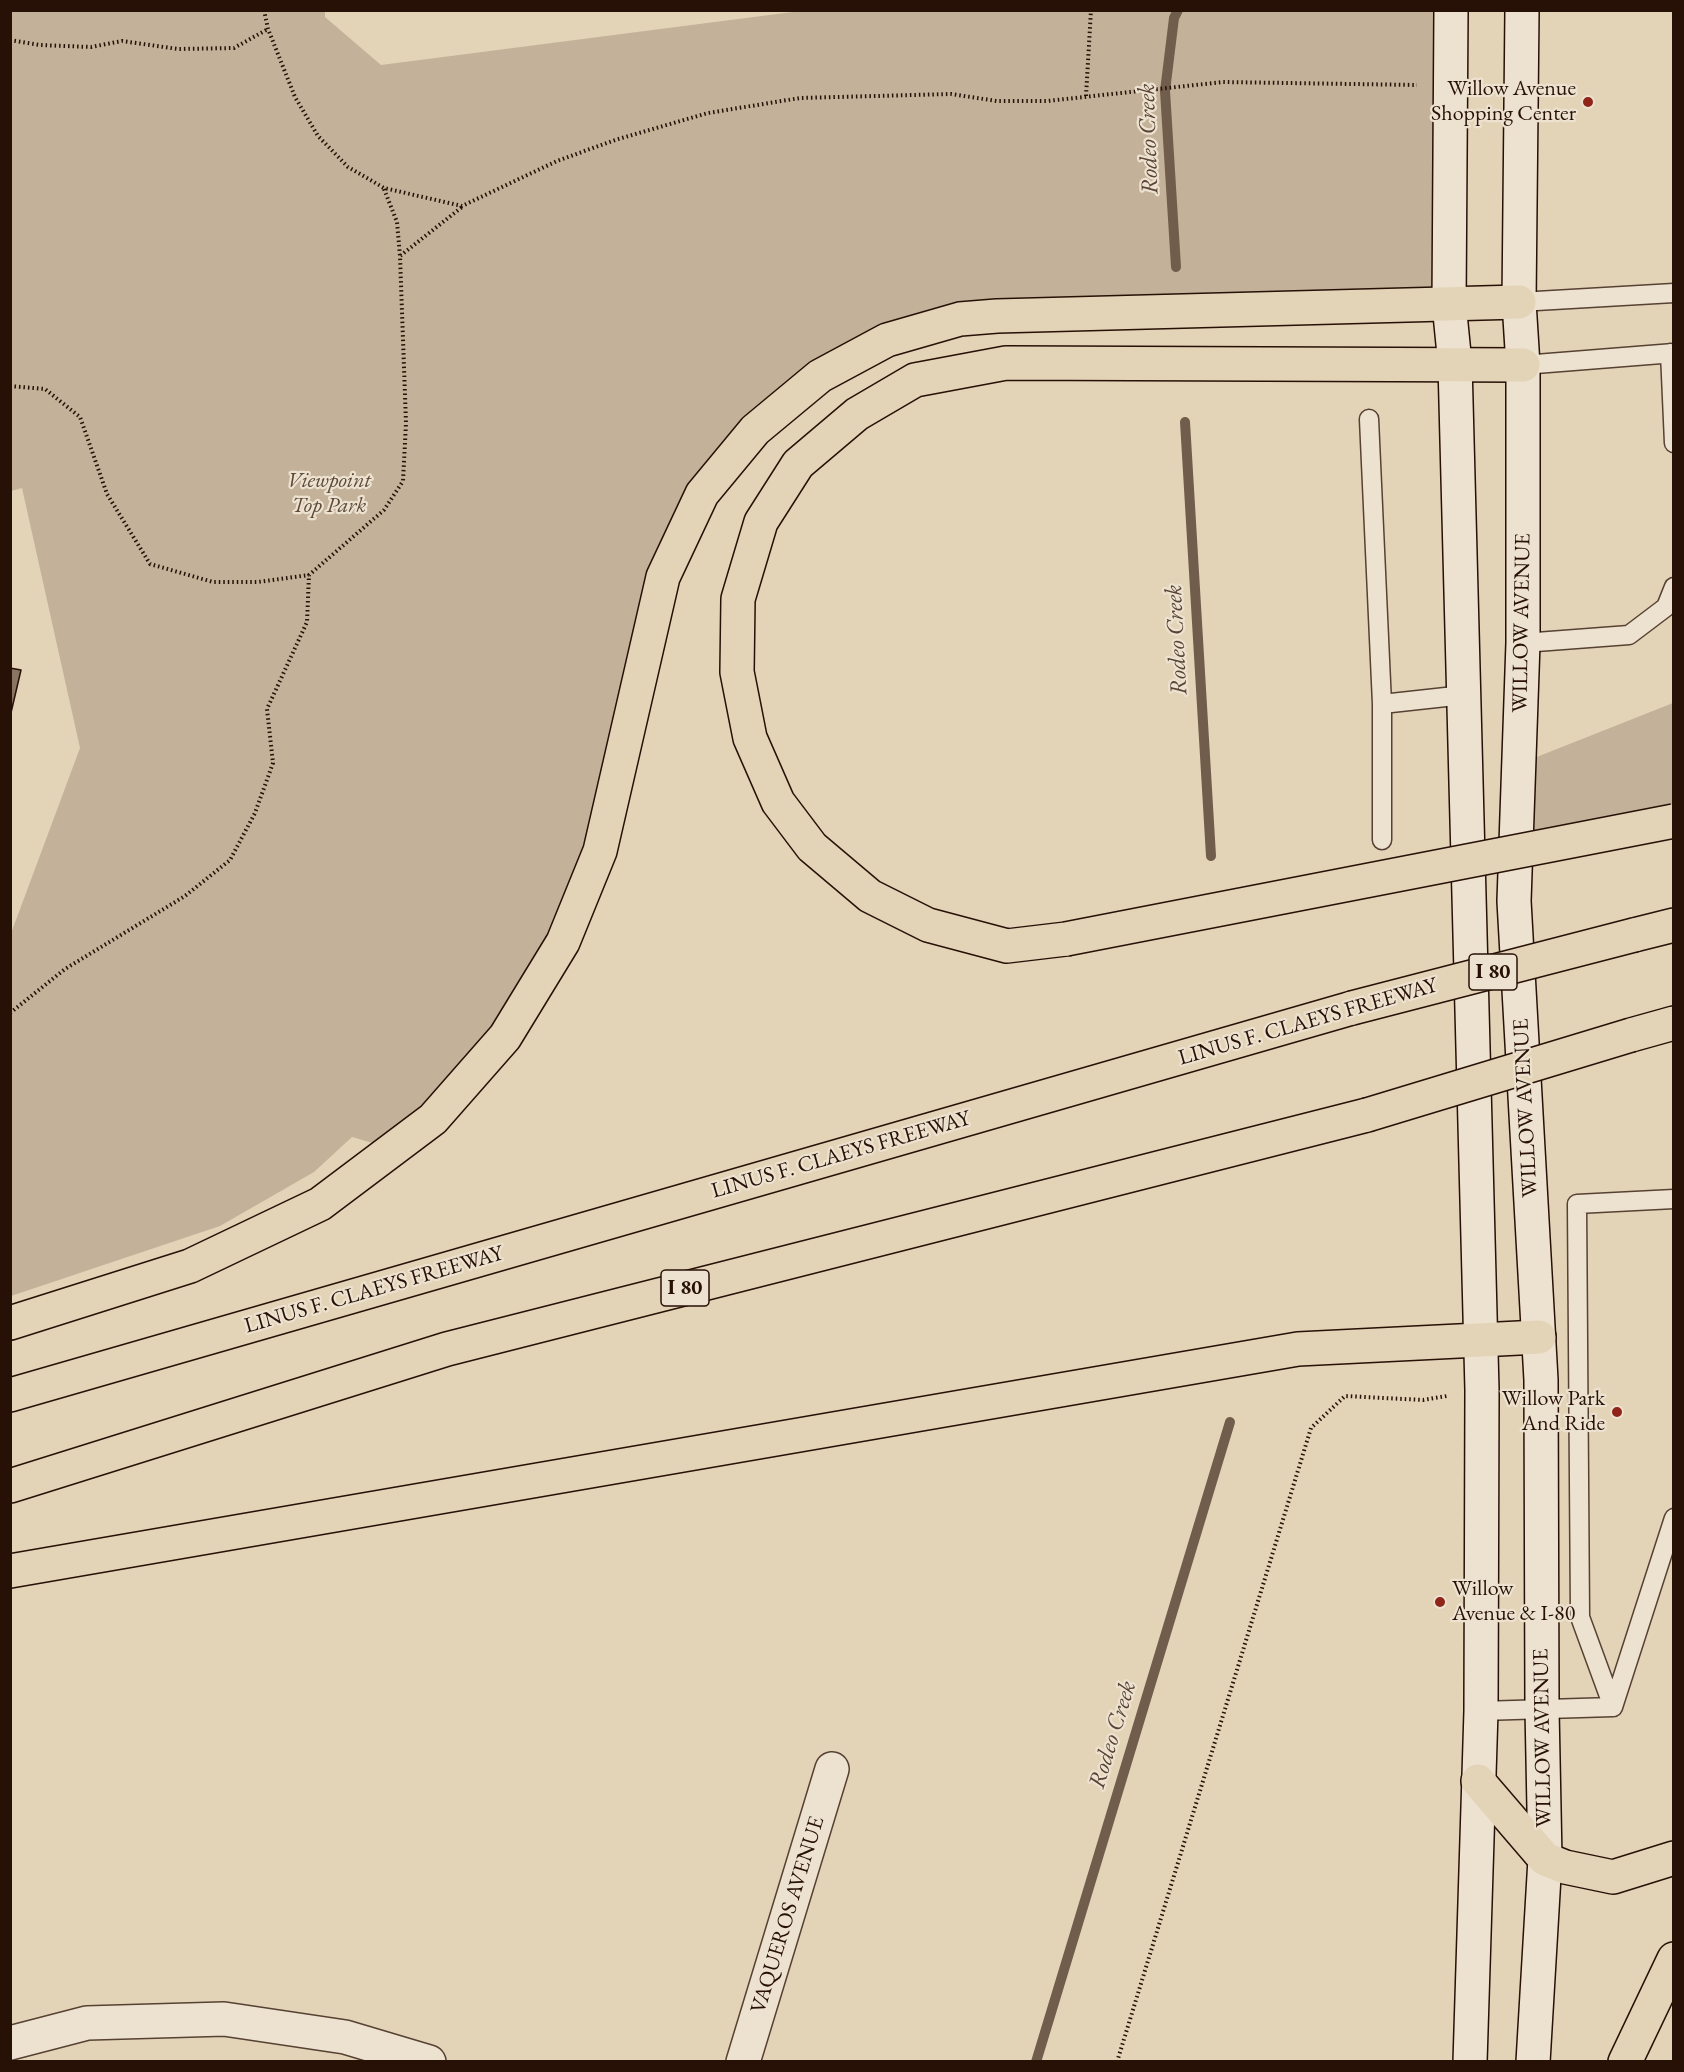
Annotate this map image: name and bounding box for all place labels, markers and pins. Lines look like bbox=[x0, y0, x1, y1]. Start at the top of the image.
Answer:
place label: Willow Avenue Shopping Center bbox=[1431, 76, 1576, 128]
marker: Willow Avenue Shopping Center bbox=[1581, 95, 1595, 109]
place label: Willow Park And Ride bbox=[1502, 1386, 1605, 1438]
marker: Willow Park And Ride bbox=[1610, 1405, 1624, 1419]
place label: Willow Avenue & I-80 bbox=[1452, 1576, 1575, 1628]
marker: Willow Avenue & I-80 bbox=[1433, 1595, 1447, 1609]

